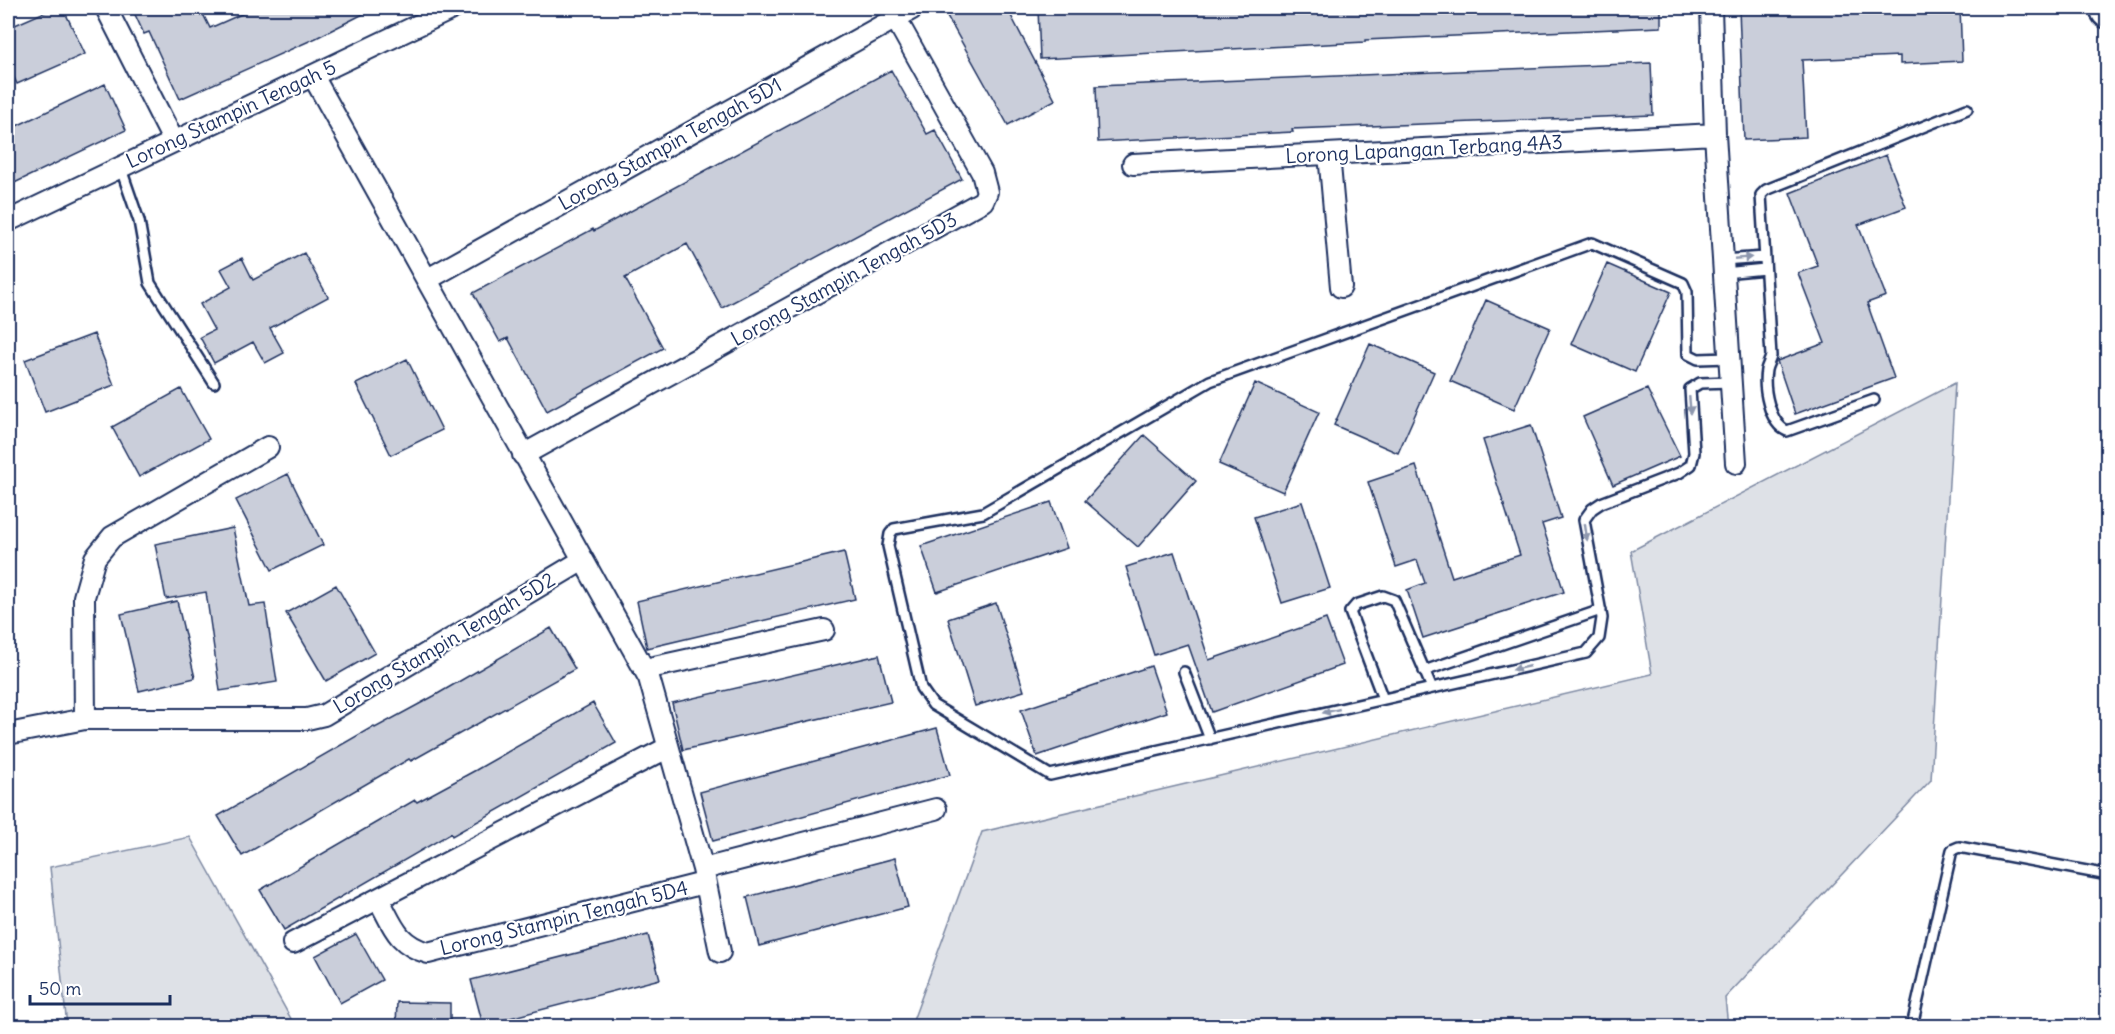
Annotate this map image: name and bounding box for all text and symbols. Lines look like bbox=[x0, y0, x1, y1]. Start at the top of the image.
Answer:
street label: Lorong Stampin Tengah 5 bbox=[122, 54, 340, 173]
street label: Lorong Stampin Tengah 5D1 bbox=[554, 72, 786, 215]
street label: Lorong Lapangan Terbang 4A3 bbox=[1285, 129, 1563, 168]
street label: Lorong Stampin Tengah 5D3 bbox=[726, 206, 961, 351]
one-way arrow bbox=[1734, 253, 1753, 263]
one-way arrow bbox=[1685, 395, 1695, 414]
one-way arrow bbox=[1582, 522, 1591, 541]
street label: Lorong Stampin Tengah 5D2 bbox=[328, 566, 559, 719]
one-way arrow bbox=[1511, 663, 1530, 673]
one-way arrow bbox=[1321, 707, 1340, 716]
street label: Lorong Stampin Tengah 5D4 bbox=[437, 875, 691, 960]
scale bar bbox=[30, 968, 170, 1006]
text: 50 m bbox=[39, 977, 81, 1000]

